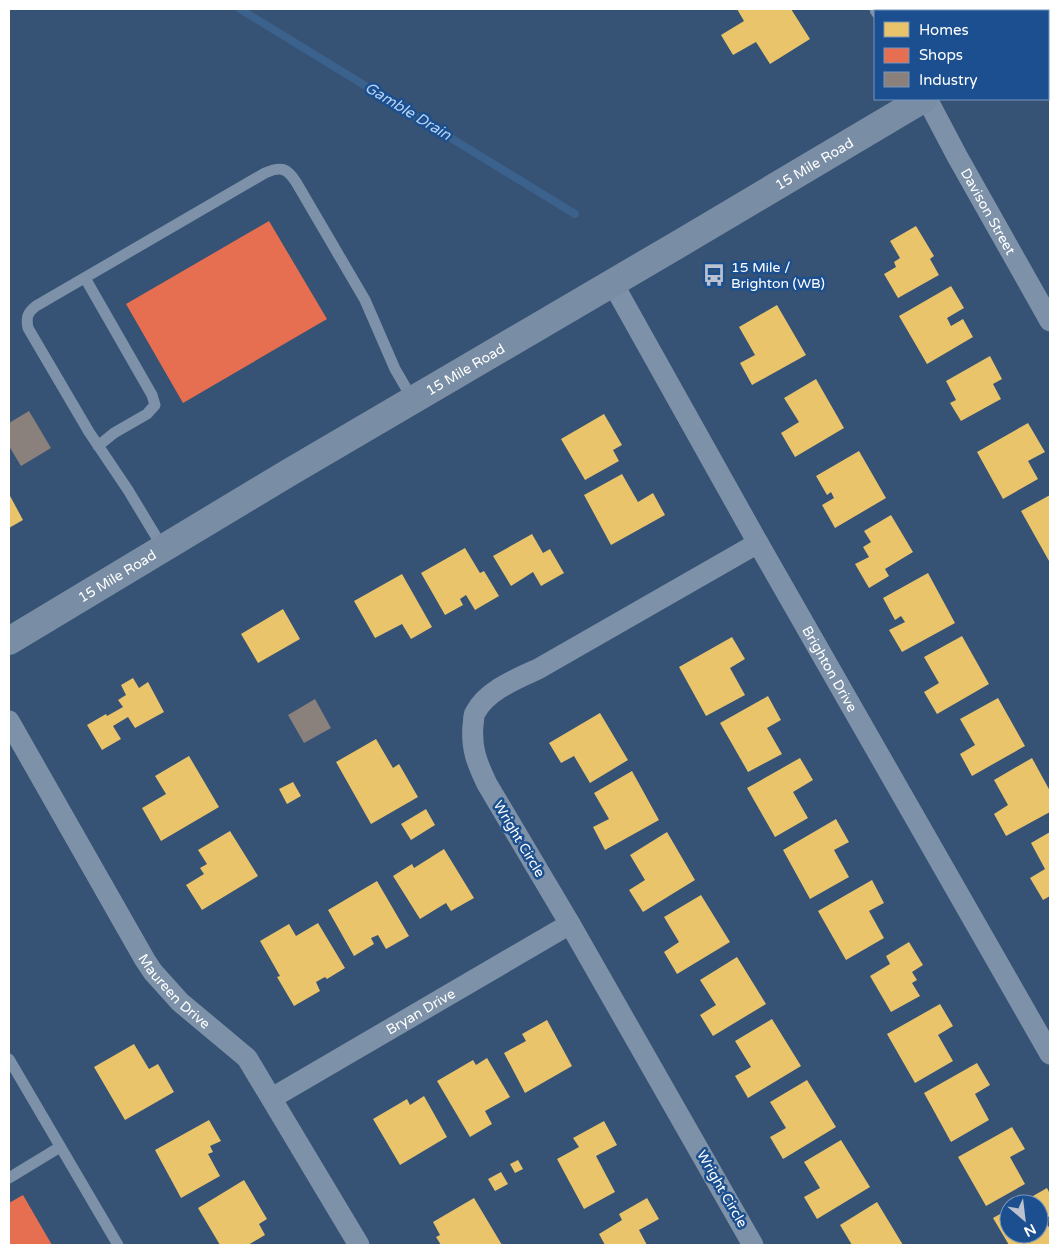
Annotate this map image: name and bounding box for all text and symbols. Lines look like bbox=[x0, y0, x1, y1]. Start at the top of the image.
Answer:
legend bbox=[874, 10, 1049, 100]
text: Homes bbox=[919, 21, 969, 39]
text: Shops bbox=[919, 46, 963, 64]
text: Industry bbox=[919, 71, 978, 89]
water label: Gamble Drain bbox=[362, 78, 455, 144]
street label: 15 Mile Road bbox=[772, 134, 856, 194]
street label: Davison Street bbox=[957, 165, 1020, 258]
place label: 15 Mile / Brighton (WB) bbox=[731, 259, 825, 292]
bus stop icon: 15 Mile / Brighton (WB) bbox=[701, 262, 727, 288]
street label: 15 Mile Road bbox=[423, 340, 508, 399]
street label: 15 Mile Road bbox=[75, 546, 159, 606]
street label: Brighton Drive bbox=[799, 623, 861, 715]
street label: Wright Circle bbox=[489, 798, 549, 880]
street label: Maureen Drive bbox=[135, 950, 214, 1032]
street label: Bryan Drive bbox=[383, 984, 458, 1038]
street label: Wright Circle bbox=[693, 1147, 751, 1231]
north arrow bbox=[999, 1194, 1049, 1244]
text: N bbox=[1021, 1220, 1039, 1240]

